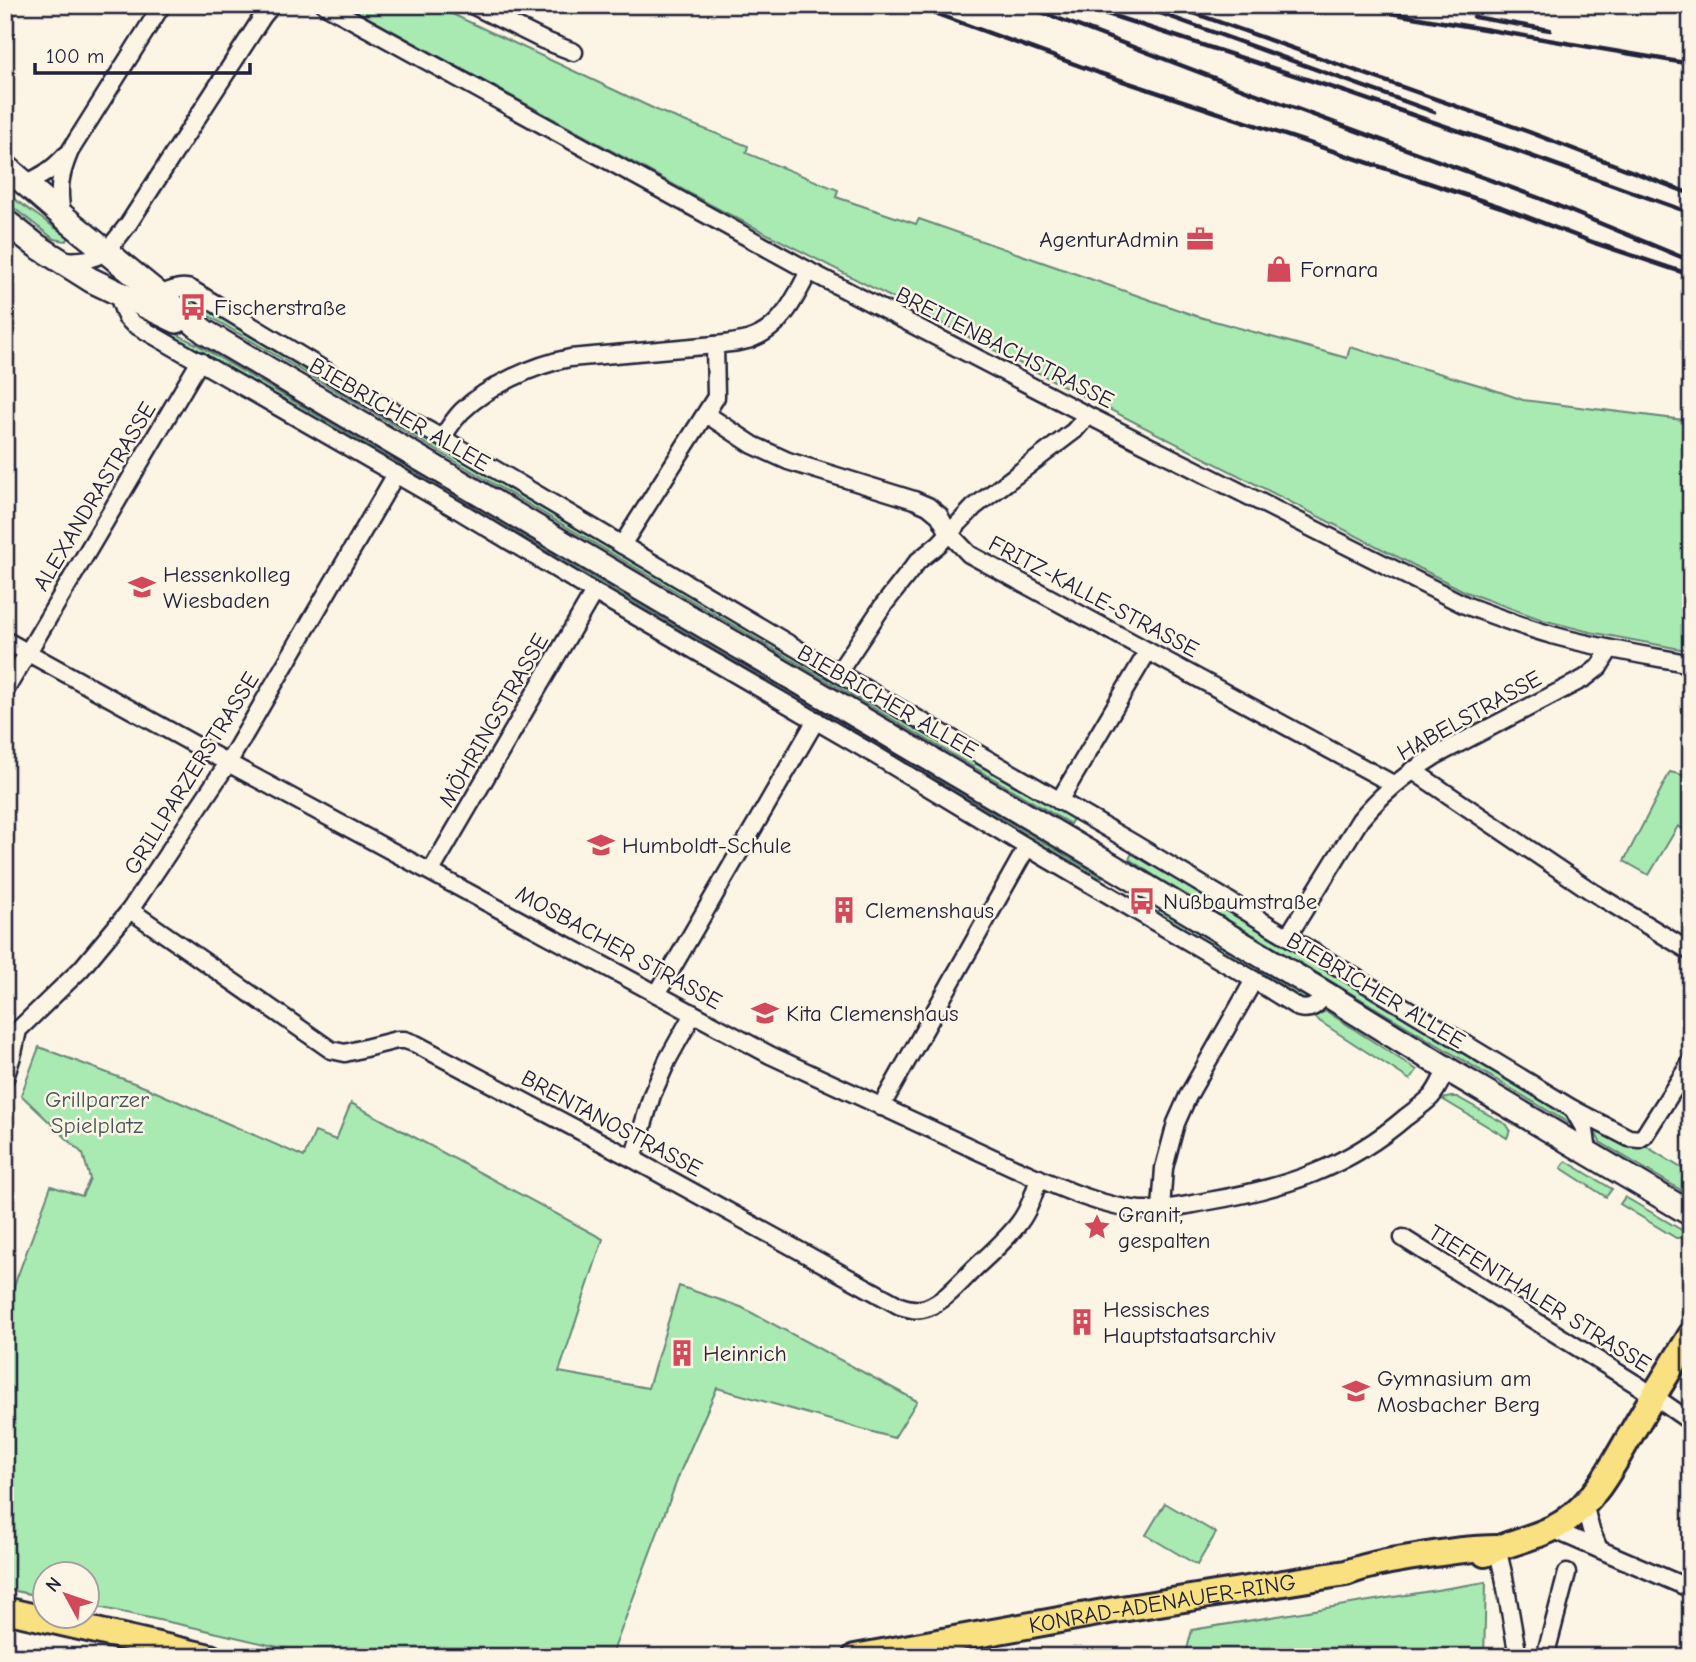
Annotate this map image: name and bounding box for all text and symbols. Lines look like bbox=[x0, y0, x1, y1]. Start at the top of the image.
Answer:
scale bar bbox=[35, 32, 250, 76]
text: 100 m bbox=[46, 44, 104, 68]
office icon: AgenturAdmin bbox=[1185, 224, 1215, 254]
place label: AgenturAdmin bbox=[1039, 226, 1179, 253]
shop icon: Fornara bbox=[1264, 254, 1294, 284]
place label: Fornara bbox=[1300, 256, 1378, 283]
street label: BREITENBACHSTRASSE bbox=[891, 281, 1118, 414]
bus stop icon: Fischerstraße bbox=[178, 292, 208, 322]
place label: Fischerstraße bbox=[214, 294, 346, 321]
street label: BIEBRICHER ALLEE bbox=[305, 352, 495, 477]
street label: ALEXANDRASTRASSE bbox=[27, 397, 162, 596]
street label: FRITZ-KALLE-STRASSE bbox=[984, 530, 1203, 663]
place label: Hessenkolleg Wiesbaden bbox=[163, 561, 291, 614]
school or university icon: Hessenkolleg Wiesbaden bbox=[127, 572, 157, 602]
street label: MÖHRINGSTRASSE bbox=[433, 629, 554, 812]
street label: BIEBRICHER ALLEE bbox=[793, 639, 983, 764]
street label: HABELSTRASSE bbox=[1392, 665, 1546, 766]
street label: GRILLPARZERSTRASSE bbox=[118, 667, 265, 879]
school or university icon: Humboldt-Schule bbox=[586, 830, 616, 860]
place label: Humboldt-Schule bbox=[622, 832, 791, 859]
street label: MOSBACHER STRASSE bbox=[511, 880, 727, 1015]
bus stop icon: Nußbaumstraße bbox=[1127, 886, 1157, 916]
place label: Nußbaumstraße bbox=[1163, 888, 1317, 915]
building icon: Clemenshaus bbox=[829, 895, 859, 925]
place label: Clemenshaus bbox=[865, 897, 994, 924]
street label: BIEBRICHER ALLEE bbox=[1282, 926, 1470, 1054]
school or university icon: Kita Clemenshaus bbox=[750, 998, 780, 1028]
place label: Kita Clemenshaus bbox=[786, 1000, 959, 1027]
street label: BRENTANOSTRASSE bbox=[517, 1064, 707, 1183]
park label: Grillparzer Spielplatz bbox=[45, 1086, 150, 1139]
place label: Granit, gespalten bbox=[1118, 1201, 1211, 1254]
place icon: Granit, gespalten bbox=[1082, 1212, 1112, 1242]
street label: TIEFENTHALER STRASSE bbox=[1424, 1219, 1656, 1378]
place label: Hessisches Hauptstaatsarchiv bbox=[1103, 1296, 1276, 1349]
building icon: Hessisches Hauptstaatsarchiv bbox=[1067, 1307, 1097, 1337]
building icon: Heinrich bbox=[667, 1338, 697, 1368]
place label: Heinrich bbox=[703, 1340, 787, 1367]
place label: Gymnasium am Mosbacher Berg bbox=[1377, 1365, 1540, 1418]
school or university icon: Gymnasium am Mosbacher Berg bbox=[1341, 1376, 1371, 1406]
north arrow bbox=[32, 1560, 102, 1630]
street label: KONRAD-ADENAUER-RING bbox=[1027, 1568, 1298, 1639]
text: N bbox=[41, 1573, 66, 1597]

